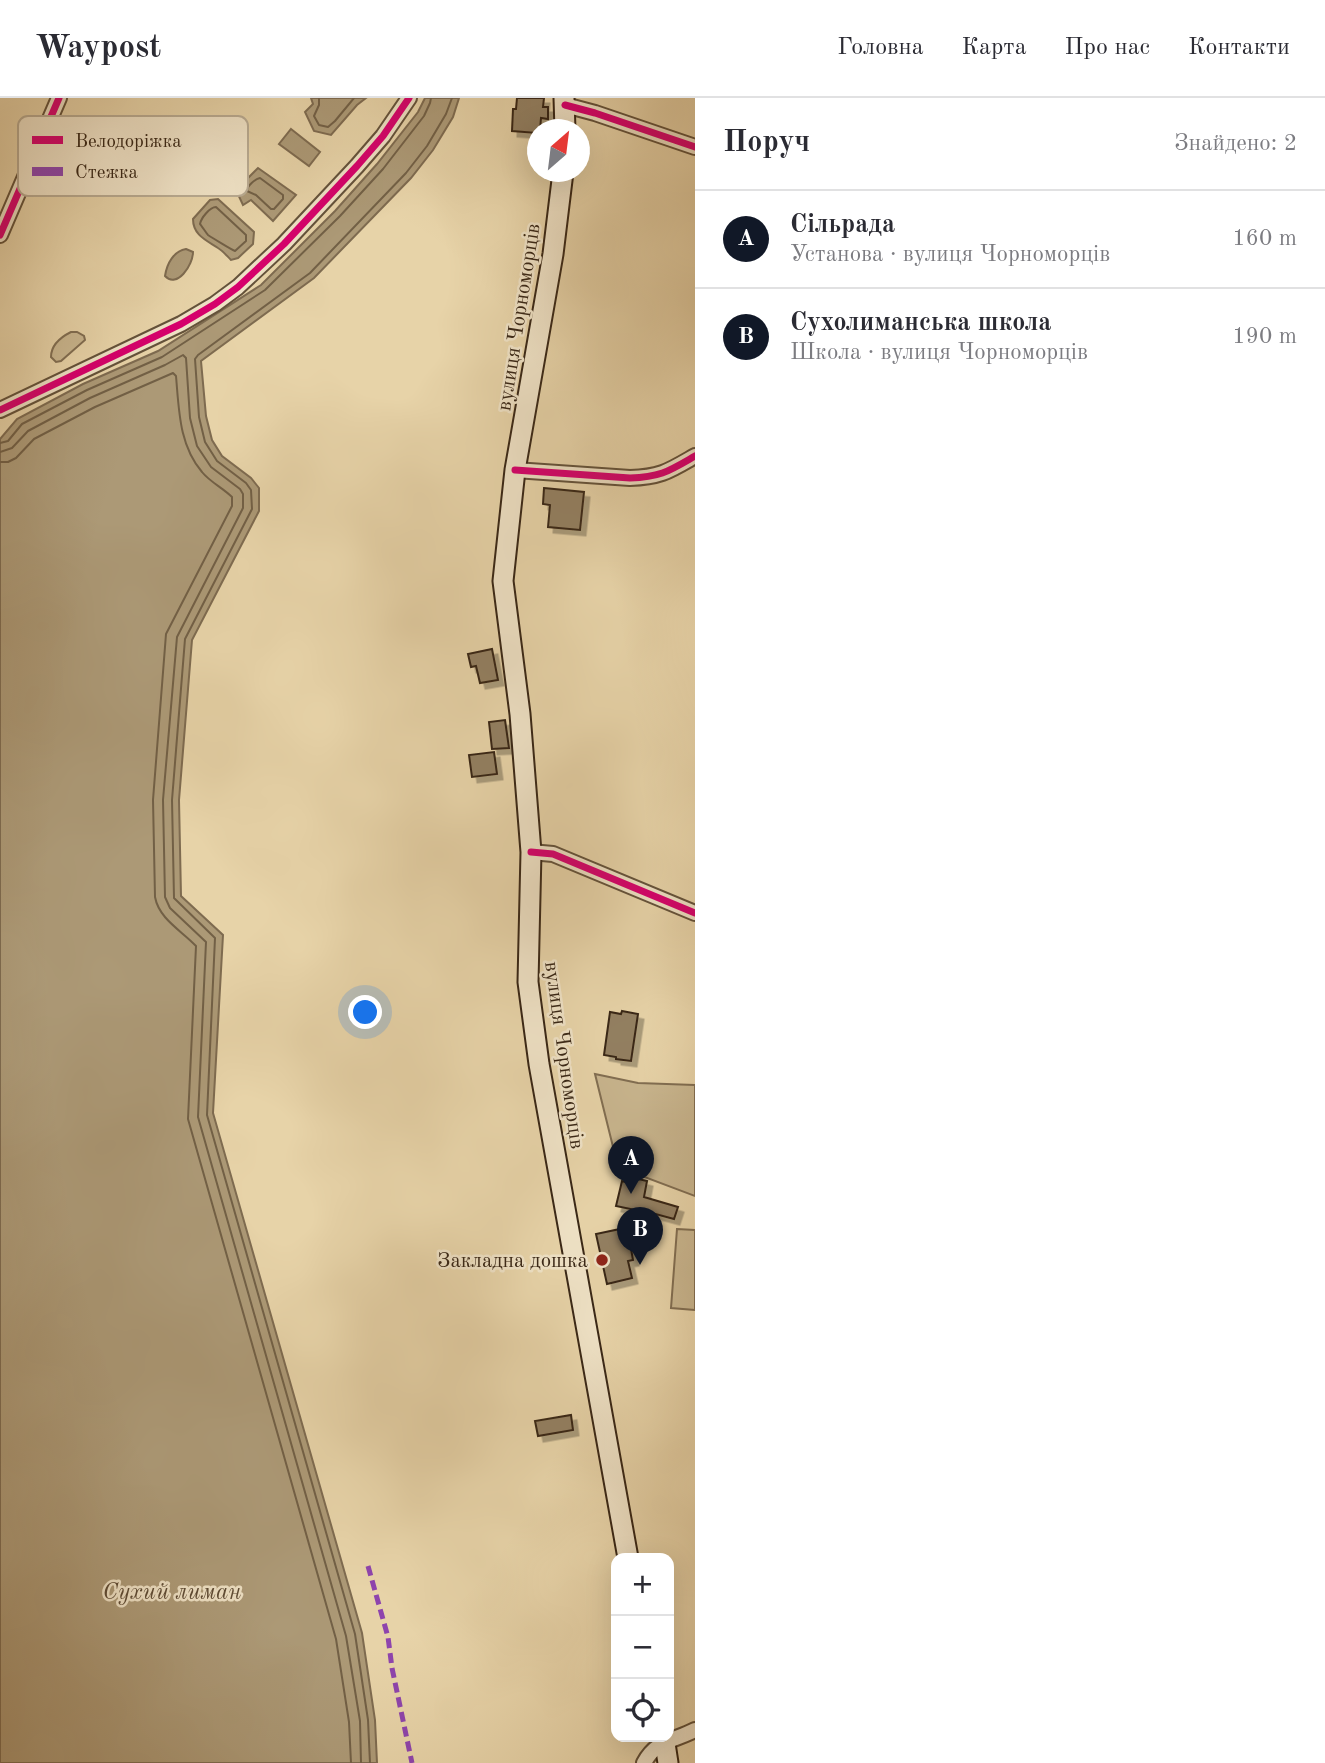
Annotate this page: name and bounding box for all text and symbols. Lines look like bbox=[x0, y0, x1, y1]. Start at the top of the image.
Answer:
text: Waypost bbox=[35, 32, 161, 65]
text: Головна bbox=[837, 36, 924, 60]
text: Карта bbox=[962, 36, 1027, 60]
text: Про нас bbox=[1065, 36, 1150, 60]
text: Контакти bbox=[1188, 36, 1290, 60]
legend bbox=[18, 116, 248, 196]
north arrow bbox=[527, 119, 590, 182]
text: Поруч bbox=[723, 128, 810, 158]
text: Знайдено: 2 bbox=[1174, 132, 1297, 155]
text: Велодоріжка bbox=[75, 133, 182, 152]
text: Стежка bbox=[75, 164, 139, 183]
text: Сільрада bbox=[790, 212, 895, 238]
street label: вулиця Чорноморців bbox=[494, 222, 545, 412]
text: A bbox=[737, 227, 755, 250]
text: 160 m bbox=[1232, 227, 1297, 250]
text: Установа · вулиця Чорноморців bbox=[790, 243, 1110, 266]
text: Сухолиманська школа bbox=[790, 310, 1051, 336]
text: B bbox=[738, 325, 754, 348]
text: 190 m bbox=[1232, 325, 1297, 348]
text: Школа · вулиця Чорноморців bbox=[790, 341, 1088, 364]
street label: вулиця Чорноморців bbox=[540, 960, 587, 1150]
your location bbox=[348, 995, 382, 1029]
pin: A bbox=[608, 1136, 654, 1194]
pin: B bbox=[617, 1207, 663, 1265]
place label: Закладна дошка bbox=[437, 1251, 588, 1272]
marker: Закладна дошка bbox=[594, 1252, 610, 1268]
map controls bbox=[611, 1553, 674, 1742]
button: + bbox=[611, 1553, 674, 1616]
water label: Сухий лиман bbox=[103, 1581, 241, 1605]
button: − bbox=[611, 1616, 674, 1679]
button: locate bbox=[611, 1679, 674, 1742]

